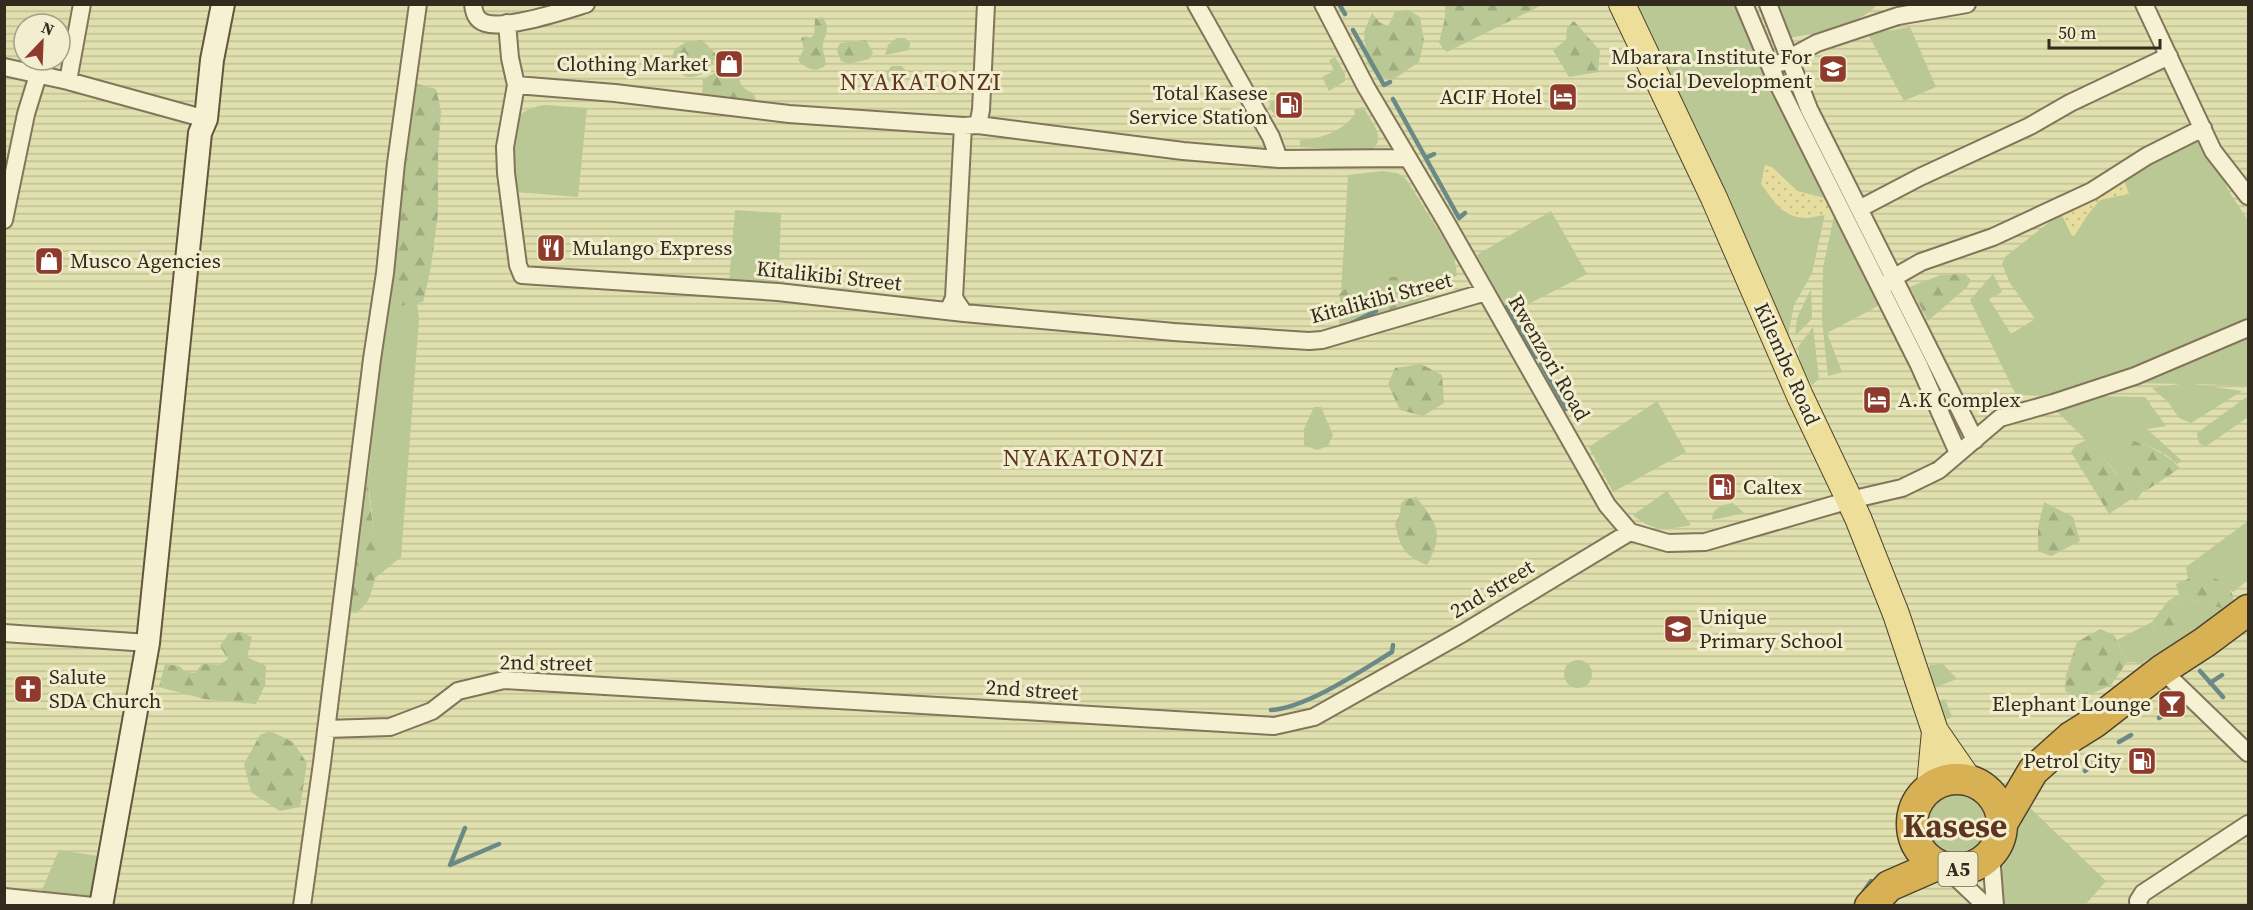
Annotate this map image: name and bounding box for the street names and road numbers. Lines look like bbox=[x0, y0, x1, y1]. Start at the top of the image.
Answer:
street label: Kitalikibi Street bbox=[755, 253, 903, 298]
street label: Kitalikibi Street bbox=[1307, 265, 1455, 330]
street label: Rwenzori Road bbox=[1502, 289, 1597, 426]
street label: Kilembe Road bbox=[1747, 298, 1827, 430]
street label: 2nd street bbox=[1444, 552, 1539, 625]
street label: 2nd street bbox=[499, 647, 593, 678]
street label: 2nd street bbox=[985, 672, 1080, 707]
road number: A5 bbox=[1938, 852, 1978, 886]

